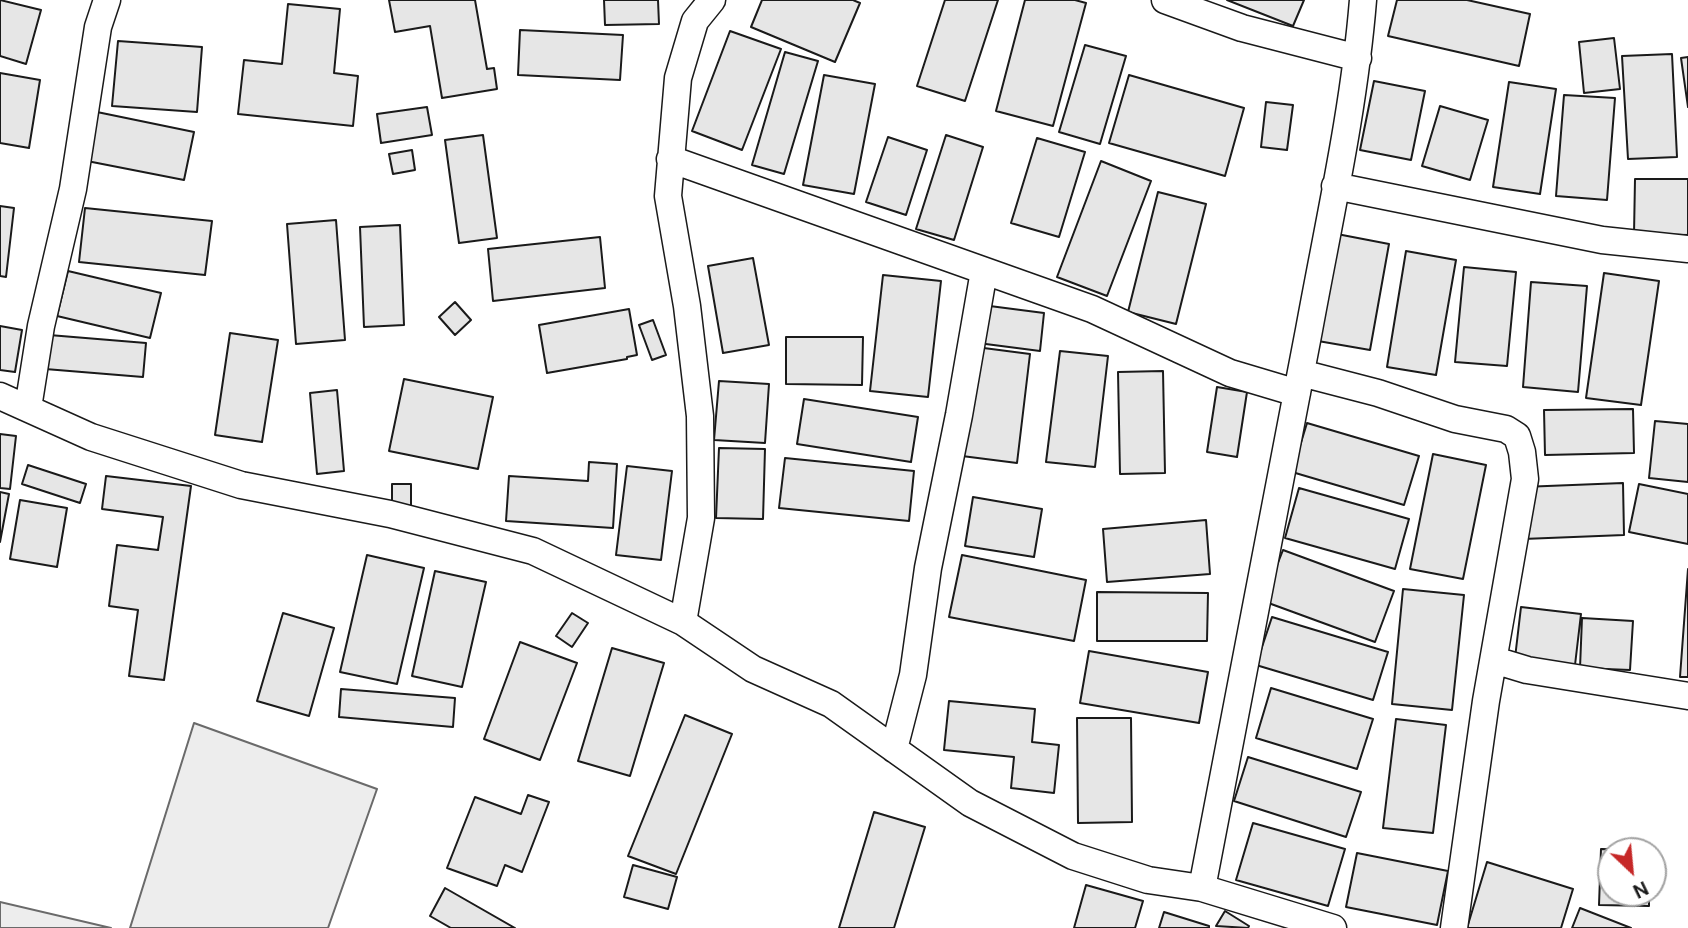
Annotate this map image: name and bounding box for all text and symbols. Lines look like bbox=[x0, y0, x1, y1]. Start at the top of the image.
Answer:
north arrow bbox=[1597, 837, 1667, 907]
text: N bbox=[1629, 875, 1652, 904]

